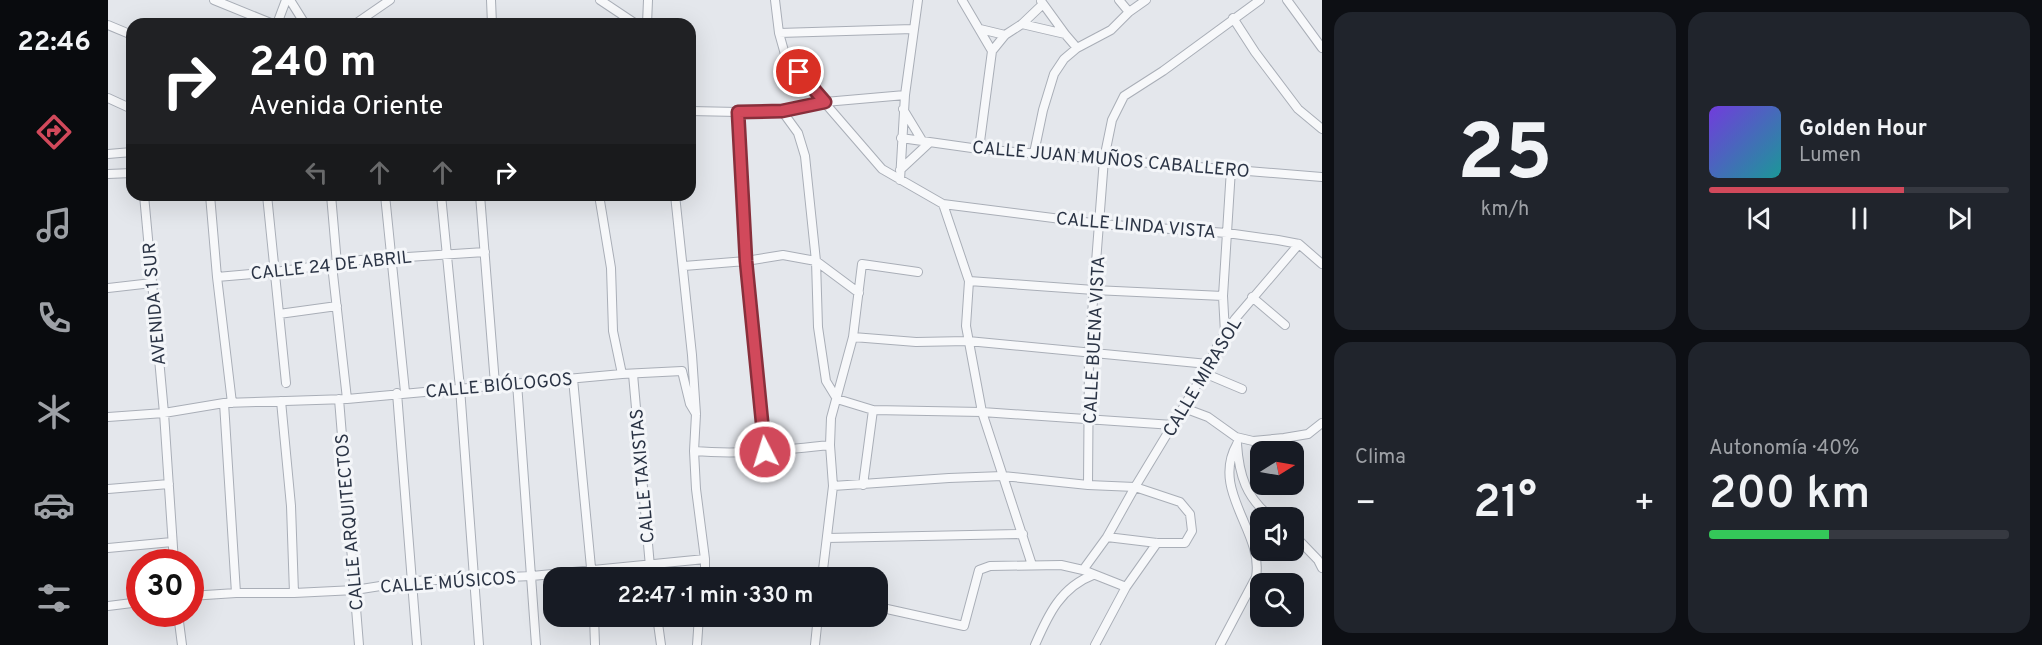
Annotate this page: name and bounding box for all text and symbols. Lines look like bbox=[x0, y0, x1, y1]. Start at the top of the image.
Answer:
text: 22:46 bbox=[17, 26, 91, 60]
text: 240 m bbox=[249, 38, 377, 91]
icon: right bbox=[150, 42, 228, 120]
pin bbox=[773, 46, 824, 97]
icon: arrive bbox=[782, 55, 815, 88]
text: Avenida Oriente bbox=[249, 90, 443, 124]
text: 25 bbox=[1457, 108, 1553, 207]
icon: directions bbox=[33, 111, 75, 153]
text: Golden Hour bbox=[1799, 116, 1927, 143]
street label: CALLE JUAN MUÑOS CABALLERO bbox=[971, 135, 1251, 184]
text: Lumen bbox=[1799, 143, 1861, 169]
icon: left bbox=[300, 156, 333, 189]
icon: ahead bbox=[363, 156, 396, 189]
icon: ahead bbox=[426, 156, 459, 189]
icon: right bbox=[489, 156, 522, 189]
text: km/h bbox=[1481, 197, 1529, 223]
icon: previous bbox=[1743, 202, 1776, 235]
icon: pause bbox=[1843, 202, 1876, 235]
icon: next bbox=[1943, 202, 1976, 235]
icon: music bbox=[33, 204, 75, 246]
street label: CALLE LINDA VISTA bbox=[1055, 208, 1217, 245]
street label: AVENIDA 1 SUR bbox=[139, 241, 172, 366]
street label: CALLE 24 DE ABRIL bbox=[250, 247, 413, 286]
street label: CALLE BUENA VISTA bbox=[1080, 255, 1111, 425]
icon: phone bbox=[33, 297, 75, 339]
street label: CALLE MIRASOL bbox=[1159, 314, 1248, 442]
street label: CALLE BIÓLOGOS bbox=[424, 367, 574, 404]
icon: climate bbox=[33, 391, 75, 433]
street label: CALLE TAXISTAS bbox=[626, 408, 661, 544]
position arrow bbox=[733, 420, 797, 484]
street label: CALLE ARQUITECTOS bbox=[331, 432, 370, 611]
text: Autonomía · 40% bbox=[1709, 436, 1859, 462]
north arrow bbox=[1250, 441, 1304, 495]
map controls bbox=[1250, 441, 1304, 627]
text: Clima bbox=[1355, 445, 1406, 471]
text: 200 km bbox=[1709, 467, 1870, 524]
text: 21° bbox=[1473, 476, 1537, 533]
icon: car bbox=[33, 484, 75, 526]
text: − bbox=[1355, 484, 1376, 526]
text: + bbox=[1634, 484, 1655, 526]
button: sound bbox=[1250, 507, 1304, 561]
speed limit sign: 30 bbox=[126, 549, 204, 627]
street label: CALLE MÚSICOS bbox=[379, 565, 517, 600]
button: search bbox=[1250, 573, 1304, 627]
icon: filters bbox=[33, 577, 75, 619]
text: 22:47 · 1 min · 330 m bbox=[618, 583, 813, 610]

